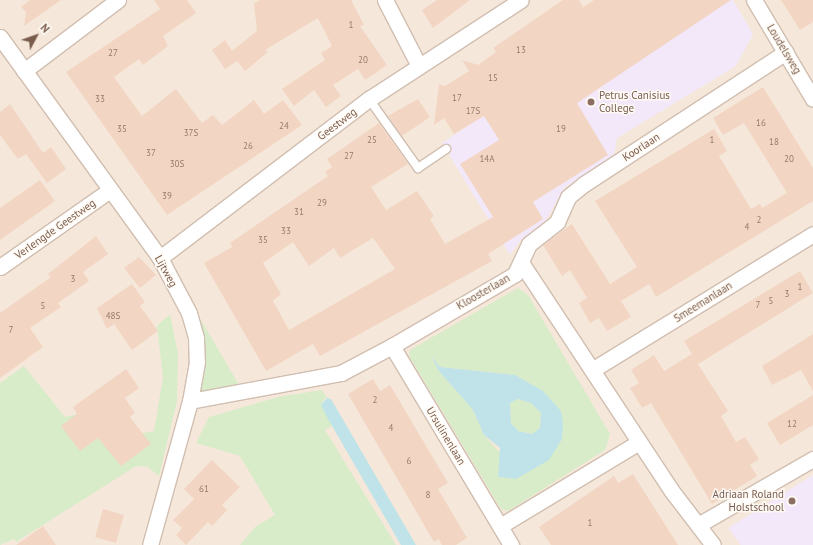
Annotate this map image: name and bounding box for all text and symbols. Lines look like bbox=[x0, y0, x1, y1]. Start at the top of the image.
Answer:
north arrow bbox=[16, 16, 56, 56]
house number: 1 bbox=[349, 20, 353, 30]
text: N bbox=[37, 21, 53, 35]
street label: Loudelsweg bbox=[764, 22, 804, 76]
house number: 13 bbox=[516, 45, 526, 55]
house number: 27 bbox=[108, 48, 118, 58]
house number: 20 bbox=[358, 55, 368, 65]
house number: 15 bbox=[488, 73, 498, 83]
place label: Petrus Canisius College bbox=[599, 89, 670, 115]
house number: 17 bbox=[452, 93, 462, 103]
house number: 33 bbox=[95, 94, 105, 104]
marker: Petrus Canisius College bbox=[586, 97, 596, 107]
street label: Geestweg bbox=[315, 105, 359, 143]
house number: 17S bbox=[466, 106, 480, 116]
house number: 16 bbox=[756, 118, 766, 128]
house number: 24 bbox=[279, 121, 289, 131]
house number: 35 bbox=[117, 124, 127, 134]
house number: 19 bbox=[556, 124, 566, 134]
house number: 37S bbox=[184, 128, 198, 138]
street label: Koorlaan bbox=[620, 130, 662, 164]
house number: 25 bbox=[367, 135, 377, 145]
house number: 1 bbox=[710, 135, 714, 145]
house number: 18 bbox=[769, 137, 779, 147]
house number: 26 bbox=[243, 141, 253, 151]
house number: 37 bbox=[146, 148, 156, 158]
house number: 27 bbox=[344, 151, 354, 161]
house number: 14A bbox=[479, 154, 495, 164]
house number: 20 bbox=[784, 154, 794, 164]
house number: 30S bbox=[170, 159, 184, 169]
house number: 39 bbox=[162, 191, 172, 201]
street label: Verlengde Geestweg bbox=[12, 196, 98, 262]
house number: 29 bbox=[317, 198, 327, 208]
house number: 31 bbox=[294, 207, 304, 217]
house number: 2 bbox=[757, 215, 761, 225]
house number: 4 bbox=[745, 222, 749, 232]
house number: 33 bbox=[281, 226, 291, 236]
house number: 35 bbox=[258, 235, 268, 245]
street label: Lijtweg bbox=[152, 253, 180, 289]
street label: Kloosterlaan bbox=[454, 271, 512, 313]
house number: 3 bbox=[71, 274, 75, 284]
street label: Smeemanlaan bbox=[671, 279, 735, 325]
house number: 1 bbox=[798, 282, 802, 292]
house number: 3 bbox=[785, 289, 789, 299]
house number: 5 bbox=[769, 296, 773, 306]
house number: 7 bbox=[756, 300, 760, 310]
house number: 5 bbox=[41, 301, 45, 311]
house number: 48S bbox=[106, 311, 120, 321]
house number: 7 bbox=[9, 325, 13, 335]
house number: 2 bbox=[373, 395, 377, 405]
street label: Ursulinenlaan bbox=[424, 405, 468, 467]
house number: 12 bbox=[787, 419, 797, 429]
house number: 4 bbox=[389, 423, 393, 433]
house number: 6 bbox=[407, 456, 411, 466]
house number: 61 bbox=[199, 484, 209, 494]
place label: Adriaan Roland Holstschool bbox=[713, 488, 784, 514]
house number: 8 bbox=[426, 490, 430, 500]
marker: Adriaan Roland Holstschool bbox=[787, 496, 797, 506]
house number: 1 bbox=[588, 518, 592, 528]

